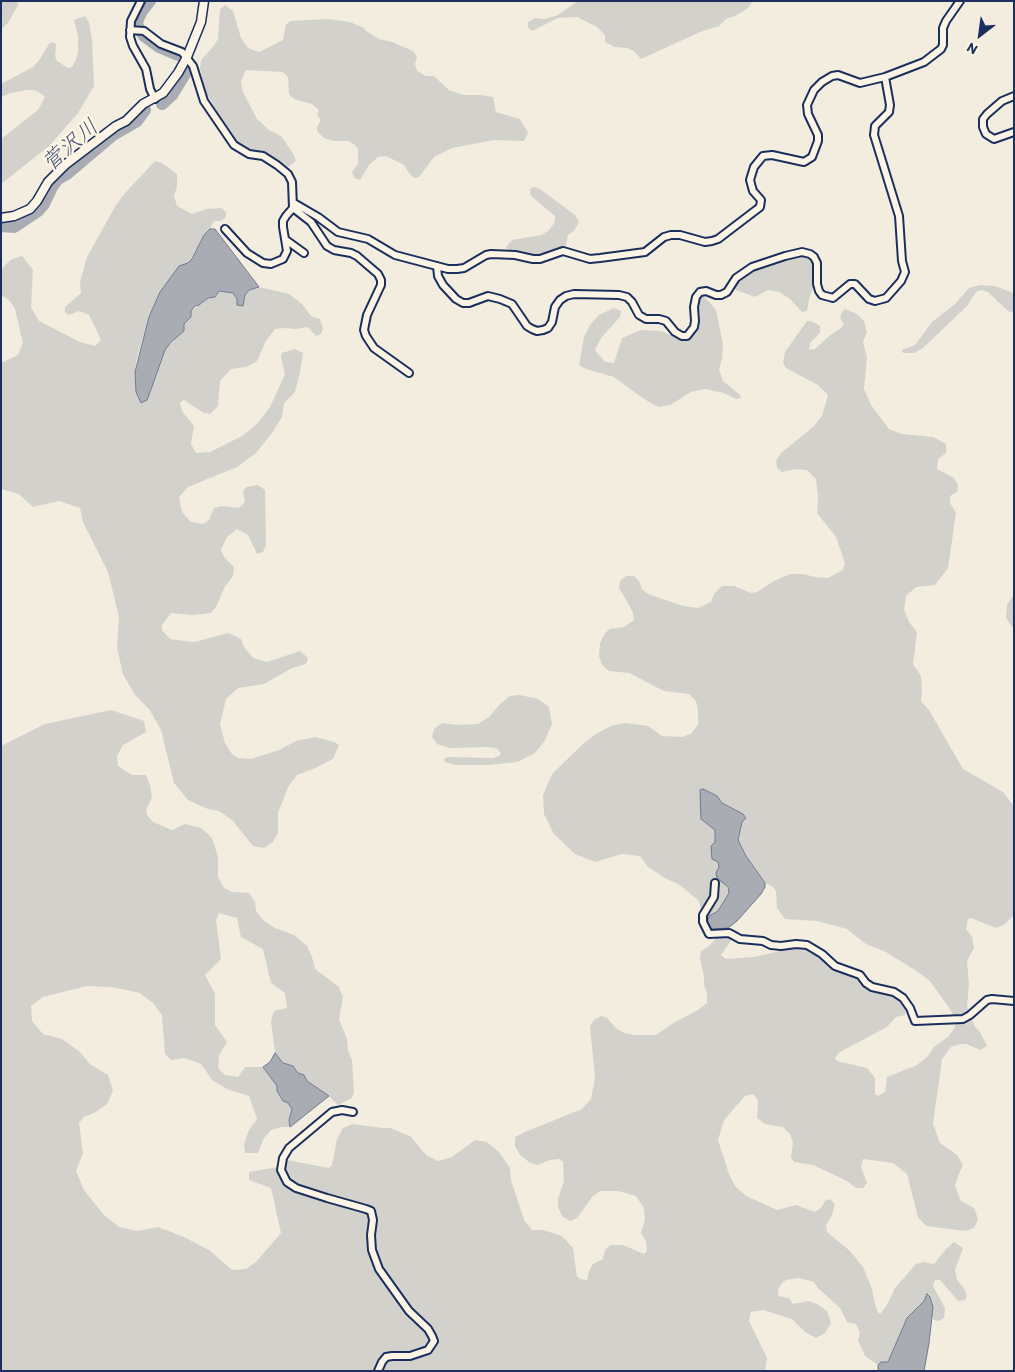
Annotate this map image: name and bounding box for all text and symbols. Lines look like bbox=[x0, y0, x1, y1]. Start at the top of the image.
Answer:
north arrow bbox=[955, 10, 1005, 60]
text: N bbox=[964, 39, 981, 58]
water label: 菅沢川 bbox=[37, 114, 105, 178]

